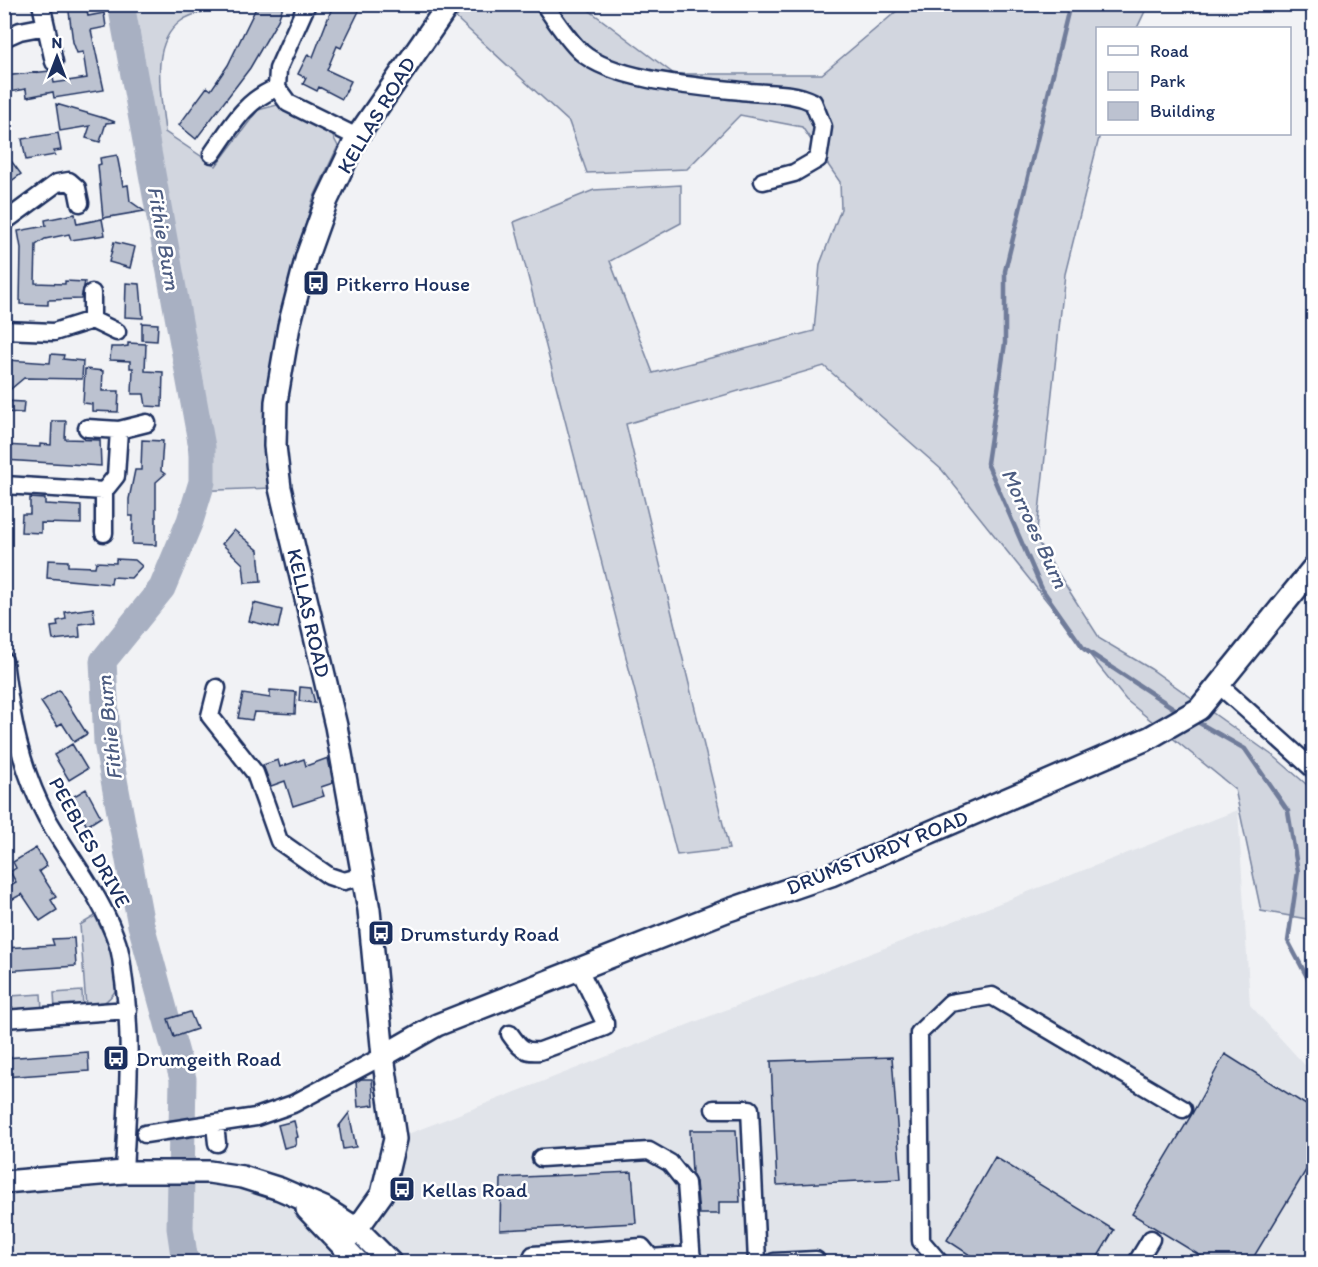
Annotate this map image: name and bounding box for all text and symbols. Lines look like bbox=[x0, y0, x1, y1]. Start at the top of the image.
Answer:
north arrow bbox=[27, 27, 87, 87]
legend bbox=[1096, 27, 1291, 135]
text: N bbox=[52, 33, 62, 52]
text: Road bbox=[1150, 40, 1189, 62]
street label: KELLAS ROAD bbox=[331, 52, 421, 178]
text: Park bbox=[1150, 70, 1185, 92]
text: Building bbox=[1150, 100, 1216, 122]
water label: Fithie Burn bbox=[142, 184, 187, 293]
bus stop icon: Pitkerro House bbox=[301, 268, 331, 298]
place label: Pitkerro House bbox=[336, 271, 470, 296]
water label: Morroes Burn bbox=[995, 464, 1075, 592]
street label: KELLAS ROAD bbox=[282, 546, 336, 680]
water label: Fithie Burn bbox=[90, 674, 128, 782]
street label: PEEBLES DRIVE bbox=[44, 772, 136, 912]
street label: DRUMSTURDY ROAD bbox=[783, 804, 972, 900]
bus stop icon: Drumsturdy Road bbox=[366, 918, 396, 948]
place label: Drumsturdy Road bbox=[400, 921, 559, 946]
bus stop icon: Drumgeith Road bbox=[101, 1043, 131, 1073]
place label: Drumgeith Road bbox=[136, 1046, 282, 1071]
bus stop icon: Kellas Road bbox=[387, 1174, 417, 1204]
place label: Kellas Road bbox=[422, 1177, 528, 1202]

